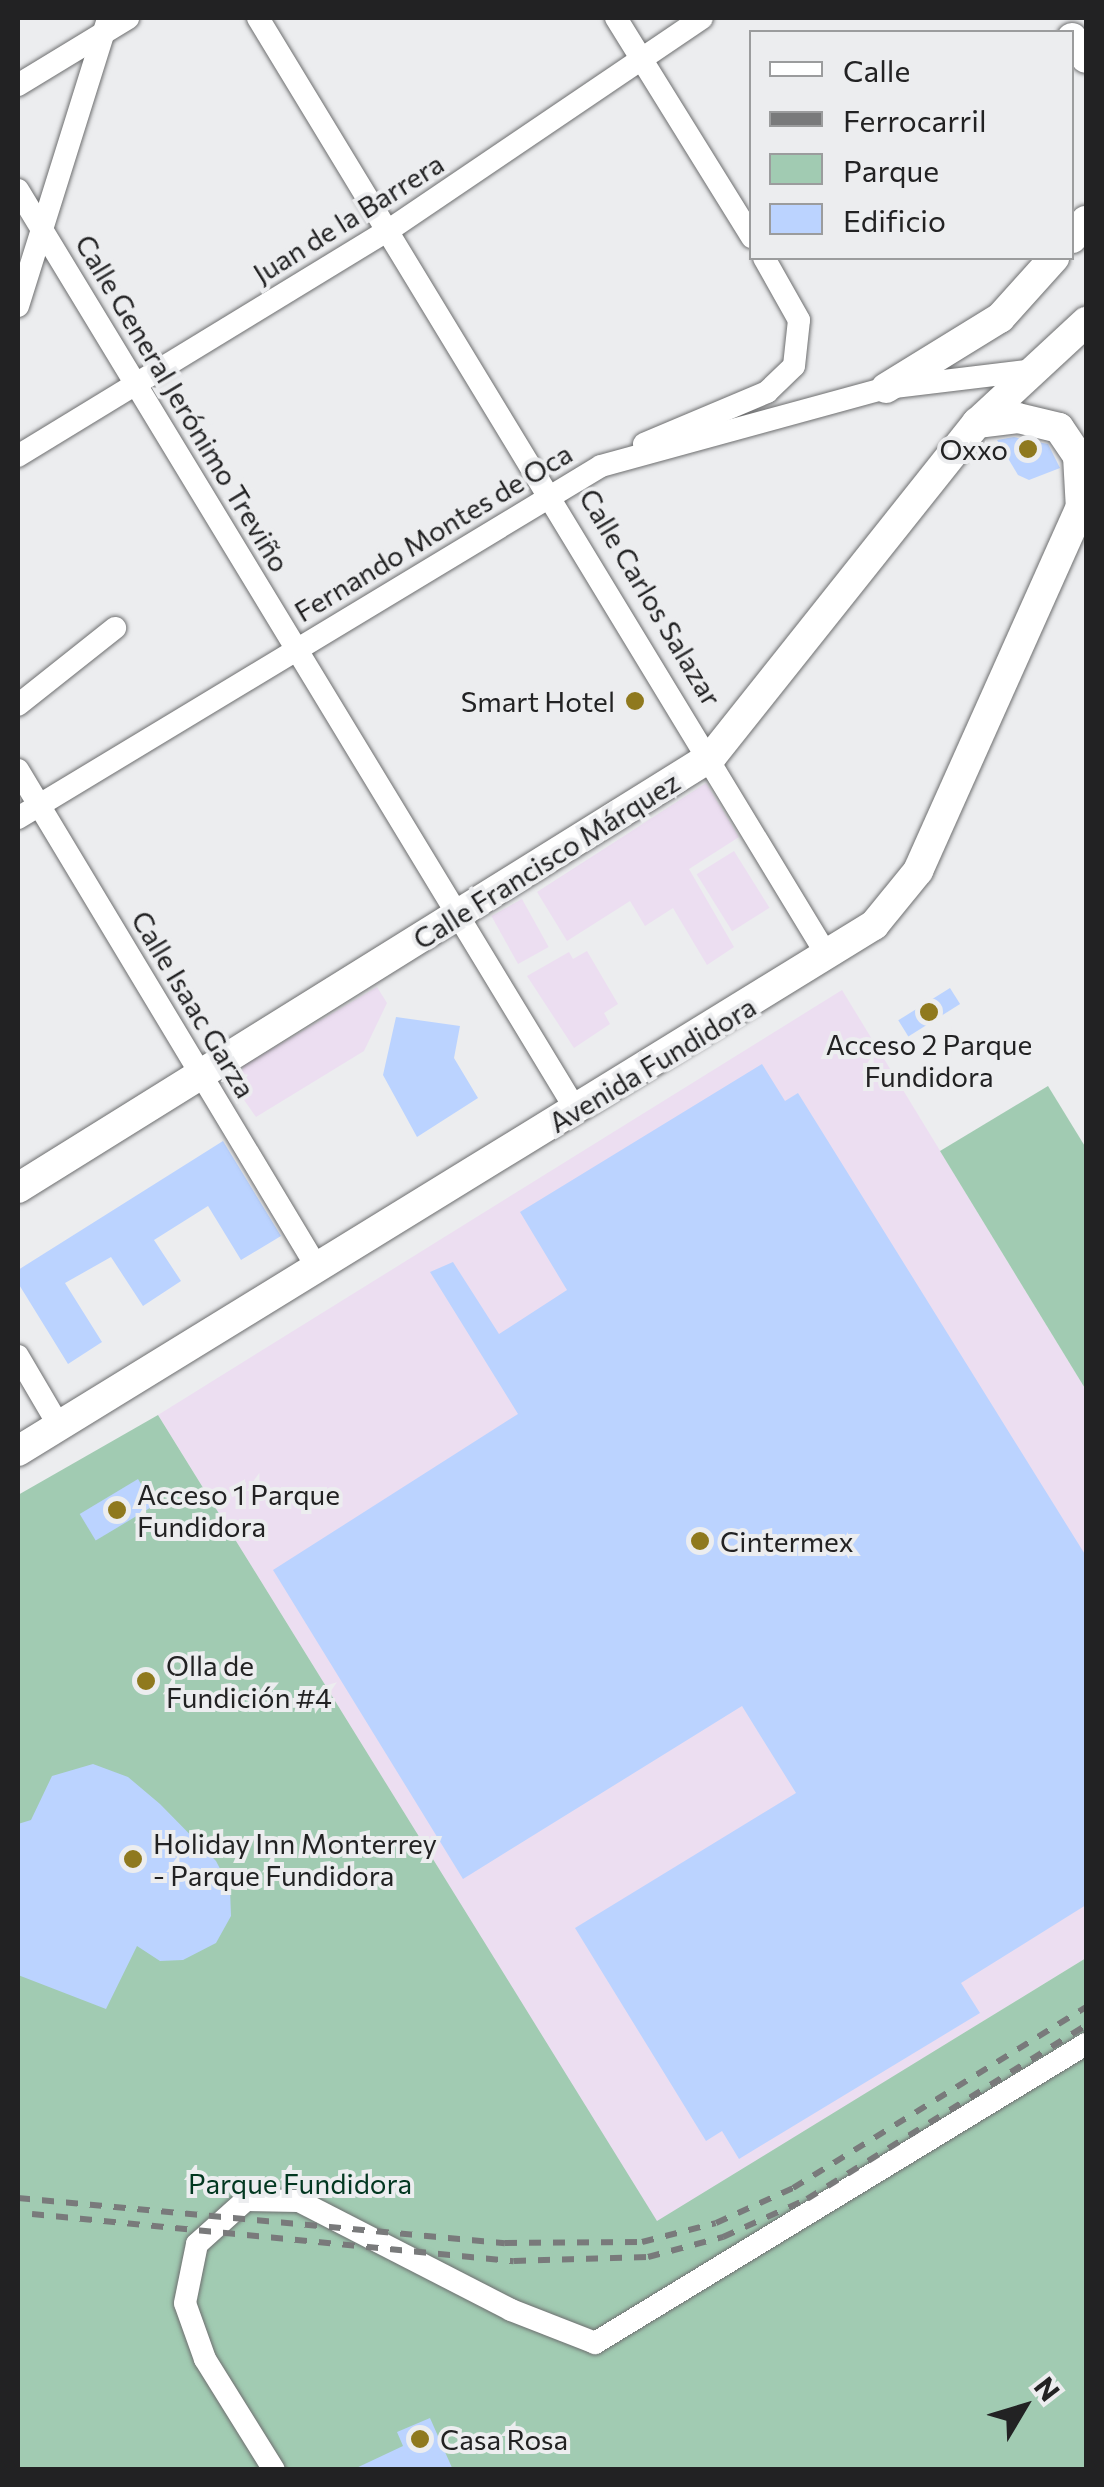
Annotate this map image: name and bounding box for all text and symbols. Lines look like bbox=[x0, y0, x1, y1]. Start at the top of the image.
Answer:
legend bbox=[749, 30, 1074, 260]
text: Calle bbox=[843, 51, 910, 88]
text: Ferrocarril bbox=[843, 101, 987, 138]
street label: Juan de la Barrera bbox=[247, 146, 449, 290]
text: Parque bbox=[843, 151, 939, 188]
text: Edificio bbox=[843, 201, 946, 238]
street label: Calle General Jerónimo Treviño bbox=[69, 228, 297, 578]
place label: Oxxo bbox=[940, 432, 1008, 466]
street label: Fernando Montes de Oca bbox=[288, 436, 578, 628]
marker: Oxxo bbox=[1017, 438, 1039, 460]
street label: Calle Carlos Salazar bbox=[573, 482, 729, 712]
place label: Smart Hotel bbox=[461, 684, 615, 718]
marker: Smart Hotel bbox=[624, 690, 646, 712]
street label: Calle Francisco Márquez bbox=[407, 764, 685, 956]
street label: Calle Isaac Garza bbox=[125, 904, 263, 1104]
street label: Avenida Fundidora bbox=[542, 989, 762, 1139]
marker: Acceso 2 Parque Fundidora bbox=[918, 1001, 940, 1023]
place label: Acceso 2 Parque Fundidora bbox=[826, 1027, 1032, 1093]
place label: Acceso 1 Parque Fundidora bbox=[137, 1477, 340, 1543]
marker: Acceso 1 Parque Fundidora bbox=[106, 1499, 128, 1521]
place label: Cintermex bbox=[720, 1524, 854, 1558]
marker: Cintermex bbox=[689, 1530, 711, 1552]
place label: Olla de Fundición #4 bbox=[166, 1648, 332, 1714]
marker: Olla de Fundición #4 bbox=[135, 1670, 157, 1692]
place label: Holiday Inn Monterrey - Parque Fundidora bbox=[153, 1826, 437, 1892]
marker: Holiday Inn Monterrey - Parque Fundidora bbox=[122, 1848, 144, 1870]
park label: Parque Fundidora bbox=[188, 2166, 412, 2200]
north arrow bbox=[974, 2357, 1074, 2457]
text: N bbox=[1028, 2370, 1068, 2407]
place label: Casa Rosa bbox=[440, 2422, 568, 2456]
marker: Casa Rosa bbox=[409, 2428, 431, 2450]

